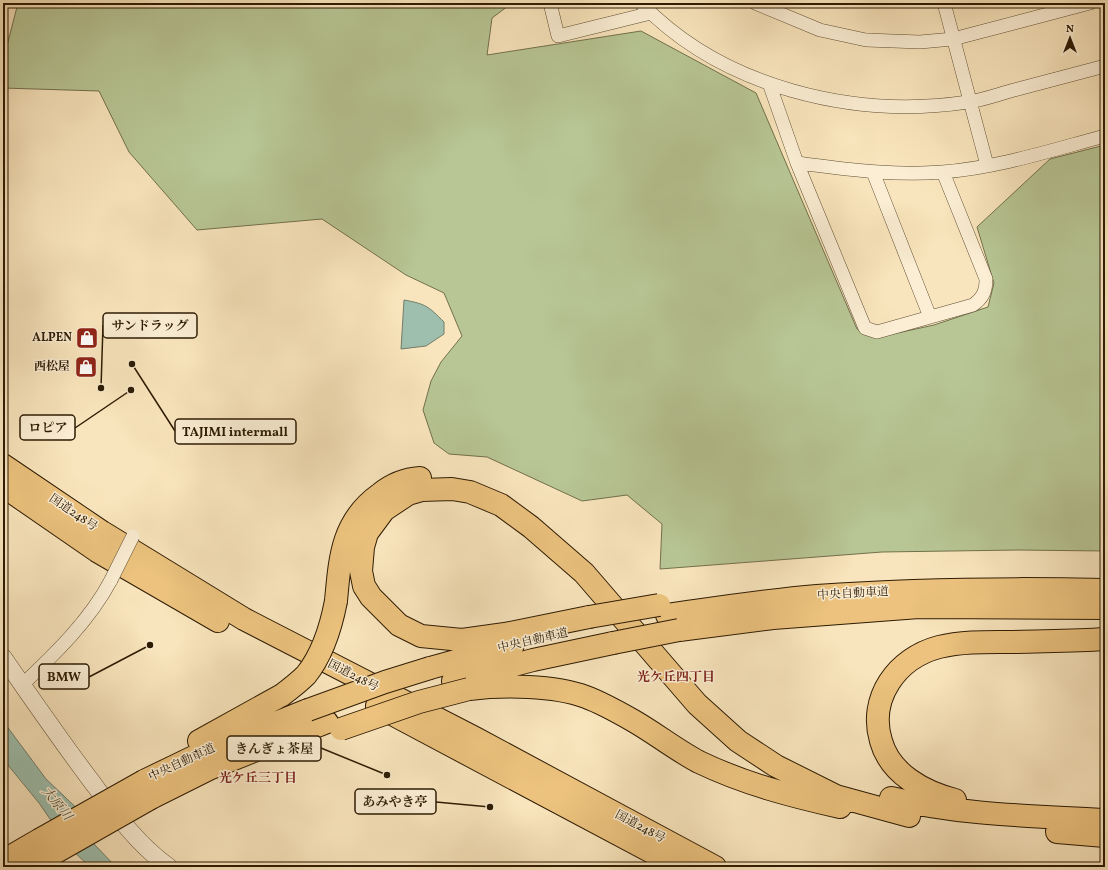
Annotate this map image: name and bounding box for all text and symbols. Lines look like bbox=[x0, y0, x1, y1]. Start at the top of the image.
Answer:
north arrow bbox=[1050, 18, 1090, 58]
text: N bbox=[1066, 22, 1074, 37]
callout: サンドラッグ bbox=[103, 313, 197, 338]
text: サンドラッグ bbox=[111, 318, 189, 336]
shop icon: ALPEN bbox=[74, 325, 100, 351]
place label: ALPEN bbox=[32, 330, 72, 346]
shop icon: 西松屋 bbox=[73, 354, 99, 380]
place label: 西松屋 bbox=[34, 359, 70, 375]
callout: ロピア bbox=[20, 415, 75, 440]
callout: TAJIMI intermall bbox=[175, 419, 296, 444]
text: ロピア bbox=[28, 420, 68, 438]
text: TAJIMI intermall bbox=[182, 424, 289, 442]
street label: 国道248号 bbox=[46, 491, 100, 535]
street label: 中央自動車道 bbox=[817, 584, 889, 604]
street label: 中央自動車道 bbox=[496, 625, 570, 657]
street label: 国道248号 bbox=[325, 656, 381, 696]
callout: BMW bbox=[39, 664, 89, 689]
text: BMW bbox=[47, 669, 81, 687]
district label: 光ケ丘四丁目 bbox=[637, 669, 715, 687]
callout: きんぎょ茶屋 bbox=[227, 736, 321, 761]
street label: 中央自動車道 bbox=[146, 741, 218, 785]
text: きんぎょ茶屋 bbox=[235, 741, 313, 759]
district label: 光ケ丘三丁目 bbox=[219, 770, 297, 788]
water label: 大原川 bbox=[37, 783, 77, 826]
callout: あみやき亭 bbox=[355, 789, 436, 814]
text: あみやき亭 bbox=[362, 794, 428, 812]
street label: 国道248号 bbox=[612, 807, 668, 847]

